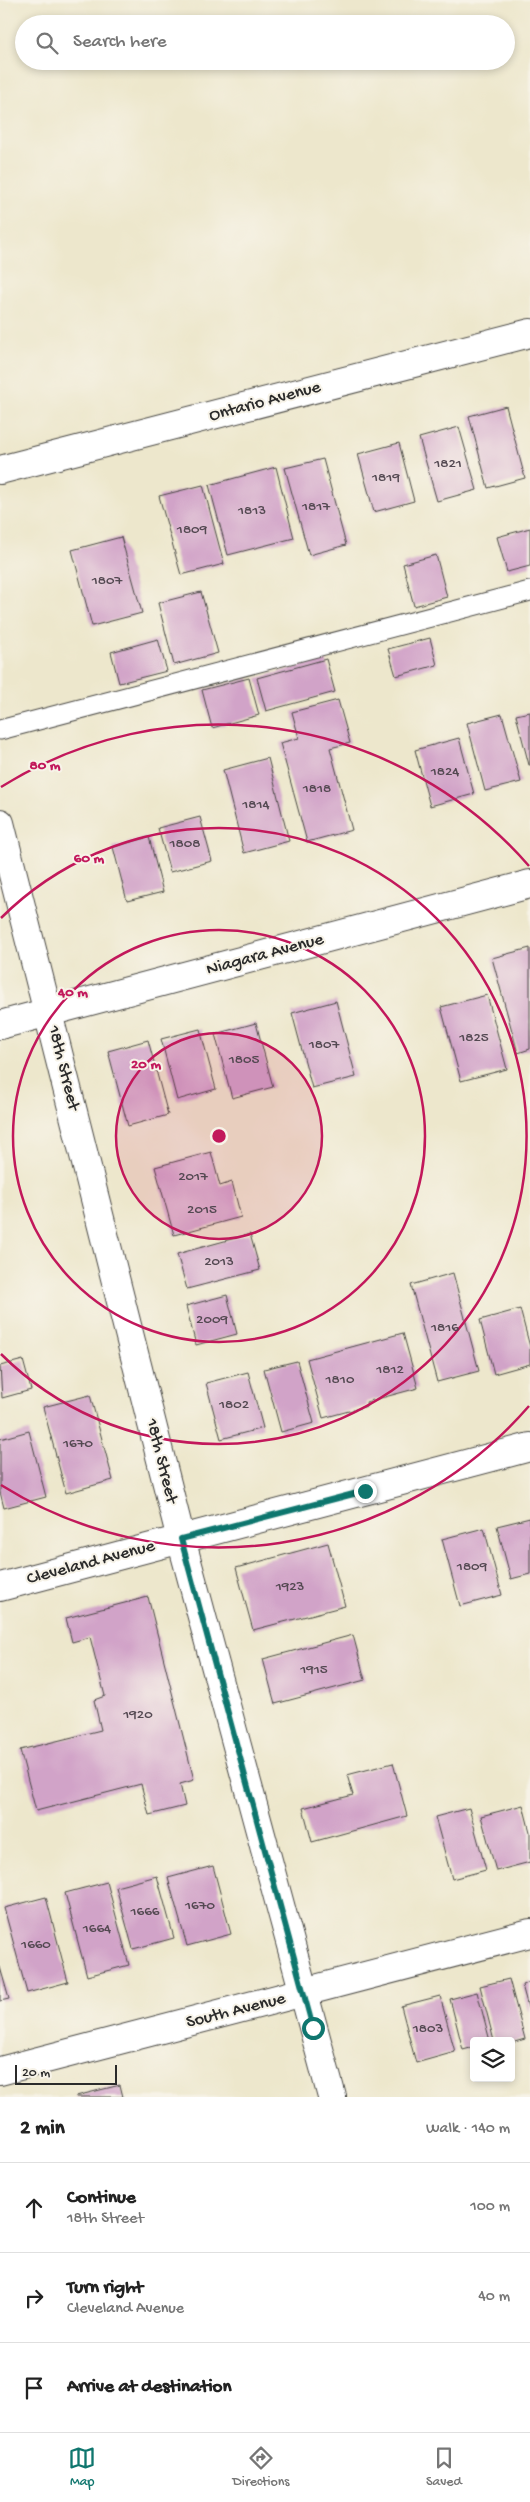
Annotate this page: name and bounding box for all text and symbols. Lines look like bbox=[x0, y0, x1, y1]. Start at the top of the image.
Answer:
search box bbox=[15, 15, 515, 70]
icon: search bbox=[33, 29, 61, 57]
text: Search here bbox=[73, 31, 167, 54]
street label: Ontario Avenue bbox=[207, 377, 324, 427]
house number: 1821 bbox=[433, 455, 462, 473]
house number: 1819 bbox=[371, 469, 400, 487]
house number: 1817 bbox=[301, 498, 331, 516]
house number: 1813 bbox=[237, 502, 266, 520]
house number: 1809 bbox=[176, 521, 208, 539]
house number: 1807 bbox=[91, 572, 123, 590]
text: 80 m bbox=[30, 757, 61, 775]
house number: 1824 bbox=[430, 763, 459, 781]
house number: 1818 bbox=[302, 780, 331, 798]
house number: 1814 bbox=[241, 796, 270, 814]
house number: 1808 bbox=[168, 835, 201, 853]
text: 60 m bbox=[74, 850, 105, 868]
street label: Niagara Avenue bbox=[204, 929, 327, 981]
text: 40 m bbox=[57, 984, 88, 1002]
street label: 18th Street bbox=[42, 1023, 84, 1114]
house number: 1825 bbox=[458, 1029, 489, 1047]
house number: 1807 bbox=[308, 1036, 340, 1054]
house number: 1805 bbox=[228, 1051, 259, 1069]
text: 20 m bbox=[131, 1056, 161, 1074]
centre of rings bbox=[210, 1127, 228, 1145]
house number: 2017 bbox=[178, 1168, 209, 1186]
house number: 2015 bbox=[187, 1201, 217, 1219]
house number: 2013 bbox=[204, 1253, 234, 1271]
house number: 2009 bbox=[196, 1311, 228, 1329]
house number: 1816 bbox=[430, 1319, 459, 1337]
house number: 1812 bbox=[375, 1361, 404, 1379]
house number: 1810 bbox=[325, 1371, 355, 1389]
house number: 1802 bbox=[218, 1396, 249, 1414]
street label: 18th Street bbox=[140, 1416, 182, 1507]
house number: 1670 bbox=[62, 1435, 93, 1453]
route end bbox=[354, 1480, 377, 1503]
street label: Cleveland Avenue bbox=[25, 1536, 158, 1590]
house number: 1809 bbox=[456, 1558, 488, 1576]
house number: 1923 bbox=[275, 1578, 305, 1596]
house number: 1915 bbox=[299, 1661, 328, 1679]
house number: 1920 bbox=[122, 1706, 153, 1724]
house number: 1670 bbox=[184, 1897, 215, 1915]
house number: 1666 bbox=[130, 1903, 160, 1921]
house number: 1664 bbox=[82, 1920, 111, 1938]
house number: 1660 bbox=[20, 1936, 51, 1954]
street label: South Avenue bbox=[184, 1988, 288, 2033]
route start bbox=[302, 2017, 325, 2040]
house number: 1803 bbox=[412, 2020, 443, 2038]
map controls bbox=[470, 2037, 515, 2082]
button: layers bbox=[470, 2037, 515, 2082]
scale bar bbox=[15, 2062, 118, 2085]
text: 20 m bbox=[22, 2065, 50, 2082]
text: 2 min bbox=[20, 2117, 65, 2142]
text: Walk · 140 m bbox=[426, 2120, 510, 2139]
text: Continue bbox=[67, 2187, 136, 2210]
icon: ahead bbox=[20, 2194, 48, 2222]
text: 100 m bbox=[470, 2198, 510, 2217]
text: 18th Street bbox=[67, 2210, 144, 2229]
text: Turn right bbox=[67, 2277, 143, 2300]
icon: right bbox=[20, 2284, 48, 2312]
text: 40 m bbox=[478, 2288, 510, 2307]
text: Cleveland Avenue bbox=[67, 2300, 184, 2319]
icon: arrive bbox=[20, 2374, 48, 2402]
text: Arrive at destination bbox=[67, 2376, 231, 2399]
tab: Map bbox=[68, 2444, 96, 2491]
tab: Directions bbox=[233, 2444, 290, 2491]
tab: Saved bbox=[426, 2444, 462, 2491]

